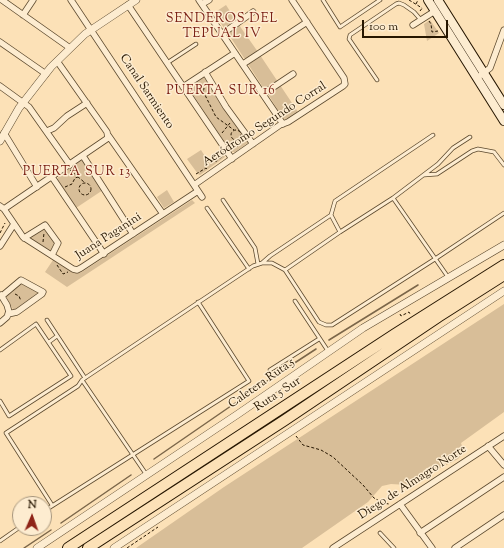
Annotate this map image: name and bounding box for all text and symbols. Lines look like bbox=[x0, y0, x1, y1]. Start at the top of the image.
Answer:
district label: SENDEROS DEL TEPUAL IV bbox=[166, 12, 278, 43]
scale bar bbox=[364, 12, 450, 38]
text: 100 m bbox=[369, 18, 398, 36]
street label: Canal Sarmiento bbox=[116, 52, 176, 132]
street label: Aeródromo Segundo Corral bbox=[200, 80, 330, 170]
district label: PUERTA SUR 16 bbox=[166, 84, 276, 100]
district label: PUERTA SUR 13 bbox=[23, 165, 131, 181]
street label: Juana Paganini bbox=[73, 210, 145, 264]
street label: Caletera Ruta 5 bbox=[226, 356, 298, 412]
street label: Ruta 5 Sur bbox=[252, 375, 304, 415]
street label: Diego de Almagro Norte bbox=[356, 443, 470, 523]
north arrow bbox=[12, 496, 52, 536]
text: N bbox=[28, 497, 37, 513]

